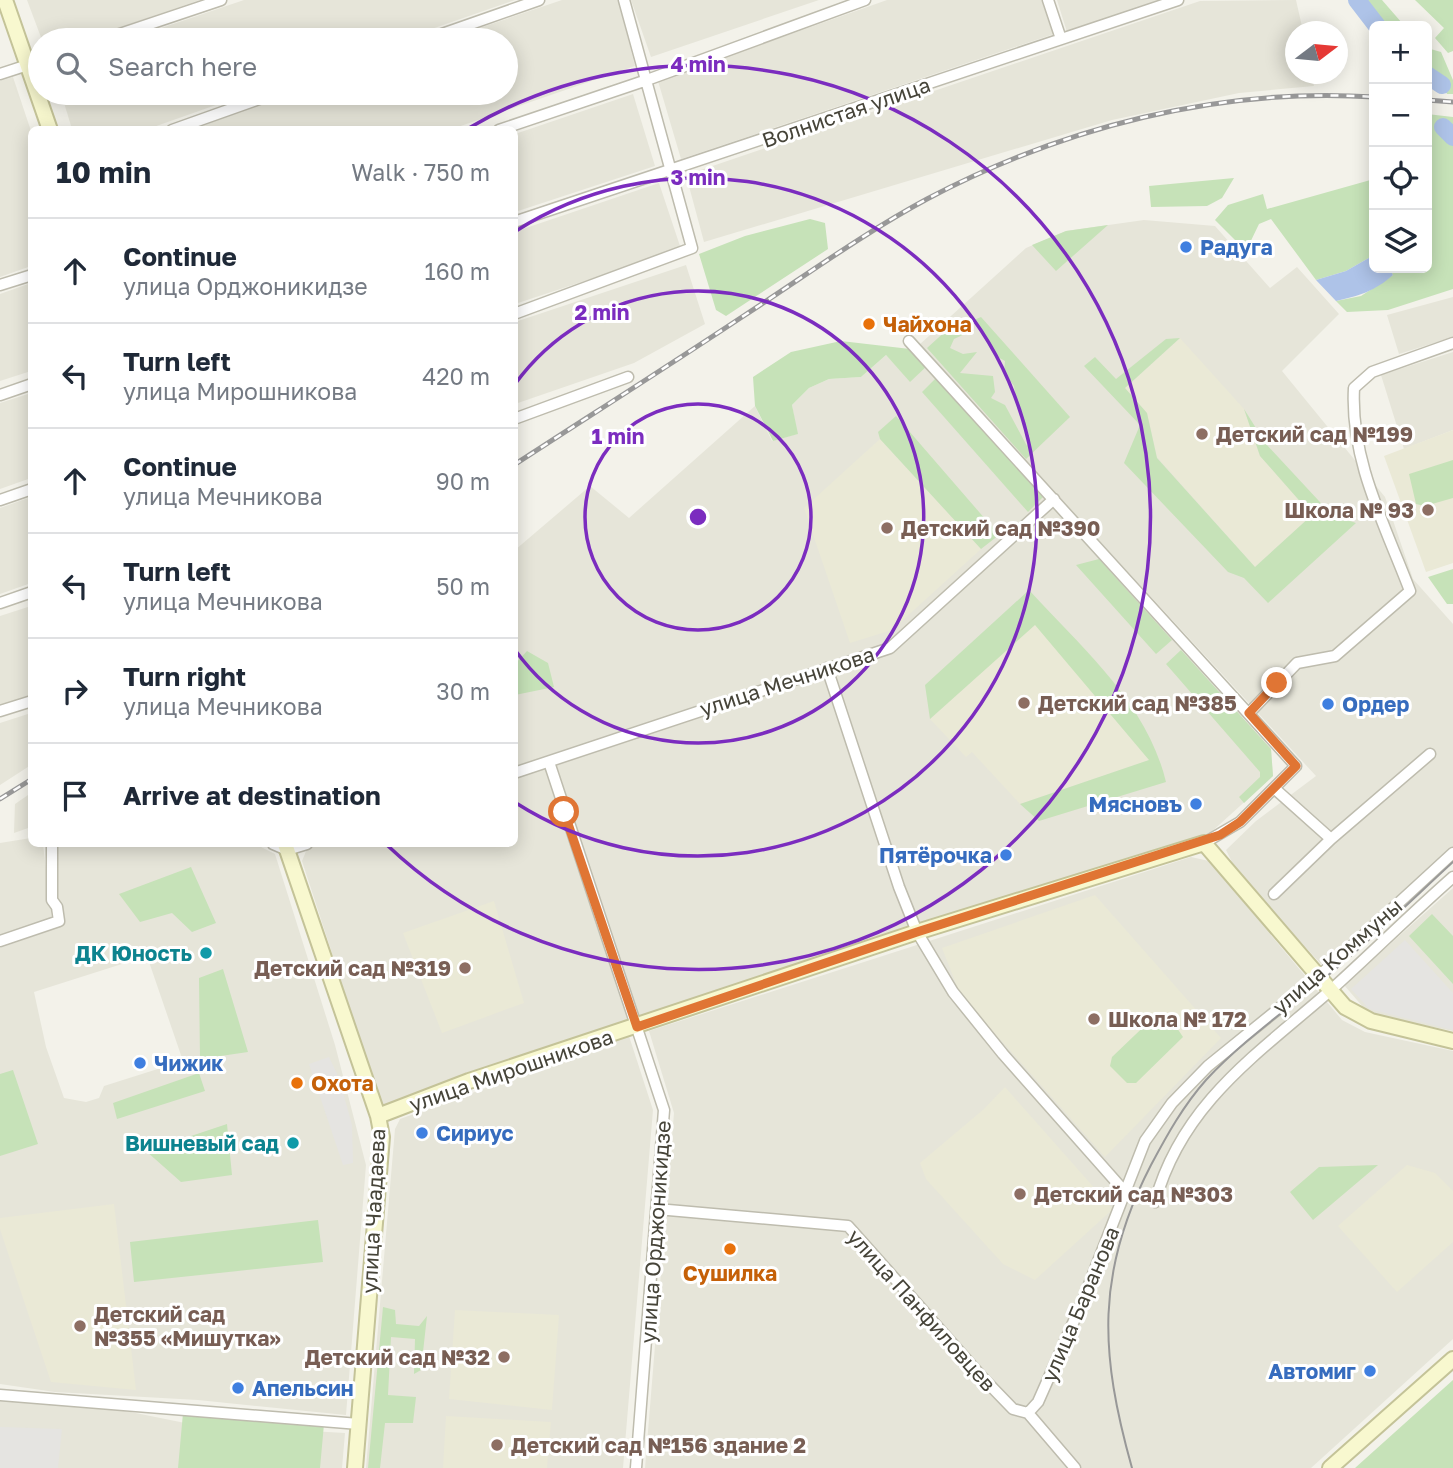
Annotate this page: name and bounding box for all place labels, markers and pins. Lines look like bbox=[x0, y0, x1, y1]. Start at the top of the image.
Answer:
place label: Радуга bbox=[1200, 234, 1273, 260]
marker: Радуга bbox=[1178, 239, 1194, 255]
place label: Чайхона bbox=[883, 311, 972, 337]
marker: Чайхона bbox=[861, 316, 877, 332]
place label: Детский сад №199 bbox=[1216, 421, 1413, 447]
marker: Детский сад №199 bbox=[1194, 426, 1210, 442]
place label: Школа № 93 bbox=[1284, 497, 1414, 523]
marker: Школа № 93 bbox=[1420, 502, 1436, 518]
centre of rings bbox=[686, 505, 710, 529]
place label: Детский сад №390 bbox=[901, 515, 1101, 541]
marker: Детский сад №390 bbox=[879, 520, 895, 536]
place label: Детский сад №385 bbox=[1038, 690, 1237, 716]
place label: Ордер bbox=[1342, 691, 1409, 717]
marker: Детский сад №385 bbox=[1016, 695, 1032, 711]
marker: Ордер bbox=[1320, 696, 1336, 712]
place label: Мясновъ bbox=[1089, 791, 1182, 817]
marker: Мясновъ bbox=[1188, 796, 1204, 812]
place label: Пятёрочка bbox=[879, 842, 992, 868]
marker: Пятёрочка bbox=[998, 847, 1014, 863]
place label: ДК Юность bbox=[75, 940, 192, 966]
marker: ДК Юность bbox=[198, 945, 214, 961]
place label: Детский сад №319 bbox=[254, 955, 451, 981]
marker: Детский сад №319 bbox=[457, 960, 473, 976]
place label: Школа № 172 bbox=[1108, 1006, 1247, 1032]
marker: Школа № 172 bbox=[1086, 1011, 1102, 1027]
place label: Чижик bbox=[154, 1050, 223, 1076]
marker: Чижик bbox=[132, 1055, 148, 1071]
place label: Охота bbox=[311, 1070, 374, 1096]
marker: Охота bbox=[289, 1075, 305, 1091]
place label: Сириус bbox=[436, 1120, 514, 1146]
marker: Сириус bbox=[414, 1125, 430, 1141]
place label: Вишневый сад bbox=[125, 1130, 279, 1156]
marker: Вишневый сад bbox=[285, 1135, 301, 1151]
place label: Детский сад №303 bbox=[1034, 1181, 1233, 1207]
marker: Детский сад №303 bbox=[1012, 1186, 1028, 1202]
marker: Сушилка bbox=[722, 1241, 738, 1257]
place label: Сушилка bbox=[683, 1260, 777, 1286]
place label: Детский сад №355 «Мишутка» bbox=[94, 1301, 281, 1351]
marker: Детский сад №355 «Мишутка» bbox=[72, 1318, 88, 1334]
place label: Детский сад №32 bbox=[305, 1344, 490, 1370]
marker: Детский сад №32 bbox=[496, 1349, 512, 1365]
place label: Автомиг bbox=[1268, 1358, 1356, 1384]
marker: Автомиг bbox=[1362, 1363, 1378, 1379]
place label: Апельсин bbox=[252, 1375, 354, 1401]
marker: Апельсин bbox=[230, 1380, 246, 1396]
place label: Детский сад №156 здание 2 bbox=[511, 1432, 806, 1458]
marker: Детский сад №156 здание 2 bbox=[489, 1437, 505, 1453]

